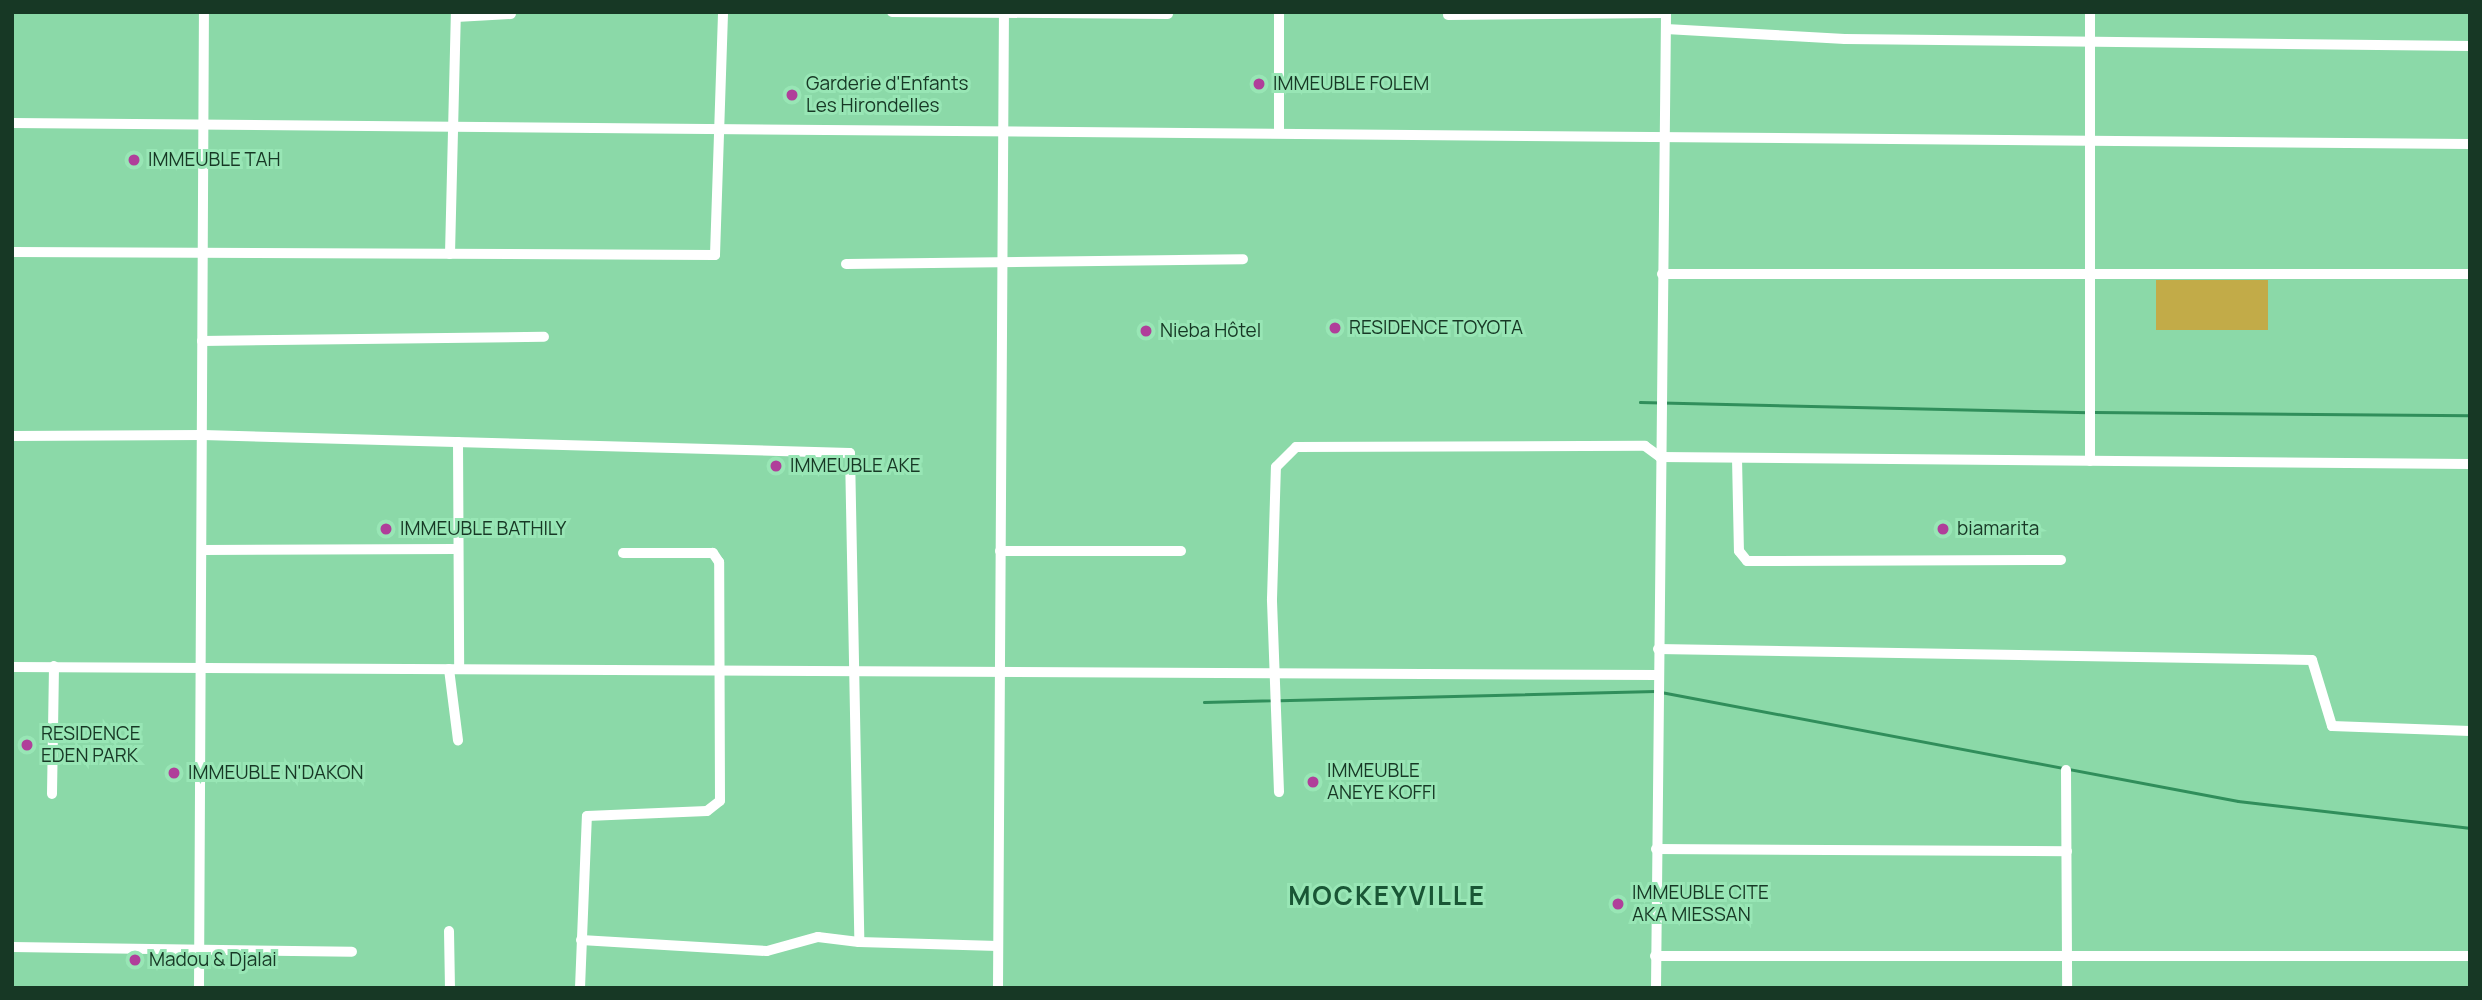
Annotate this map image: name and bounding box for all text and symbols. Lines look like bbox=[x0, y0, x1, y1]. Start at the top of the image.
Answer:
place label: Garderie d'Enfants Les Hirondelles bbox=[806, 73, 968, 117]
place label: IMMEUBLE FOLEM bbox=[1273, 73, 1429, 95]
marker: IMMEUBLE FOLEM bbox=[1251, 76, 1267, 92]
marker: Garderie d'Enfants Les Hirondelles bbox=[784, 87, 800, 103]
place label: IMMEUBLE TAH bbox=[148, 149, 281, 171]
marker: IMMEUBLE TAH bbox=[126, 152, 142, 168]
place label: RESIDENCE TOYOTA bbox=[1349, 317, 1523, 339]
place label: Nieba Hôtel bbox=[1160, 320, 1261, 342]
marker: RESIDENCE TOYOTA bbox=[1327, 320, 1343, 336]
marker: Nieba Hôtel bbox=[1138, 323, 1154, 339]
place label: IMMEUBLE AKE bbox=[790, 455, 921, 477]
marker: IMMEUBLE AKE bbox=[768, 458, 784, 474]
place label: IMMEUBLE BATHILY bbox=[400, 518, 566, 540]
place label: biamarita bbox=[1957, 518, 2039, 540]
marker: IMMEUBLE BATHILY bbox=[378, 521, 394, 537]
marker: biamarita bbox=[1935, 521, 1951, 537]
place label: RESIDENCE EDEN PARK bbox=[41, 723, 140, 767]
marker: RESIDENCE EDEN PARK bbox=[19, 737, 35, 753]
place label: IMMEUBLE ANEYE KOFFI bbox=[1327, 760, 1436, 804]
place label: IMMEUBLE N'DAKON bbox=[188, 762, 363, 784]
marker: IMMEUBLE N'DAKON bbox=[166, 765, 182, 781]
marker: IMMEUBLE ANEYE KOFFI bbox=[1305, 774, 1321, 790]
district label: MOCKEYVILLE bbox=[1290, 880, 1484, 912]
place label: IMMEUBLE CITE AKA MIESSAN bbox=[1632, 882, 1769, 926]
marker: IMMEUBLE CITE AKA MIESSAN bbox=[1610, 896, 1626, 912]
place label: Madou & Djalai bbox=[149, 949, 277, 971]
marker: Madou & Djalai bbox=[127, 952, 143, 968]

